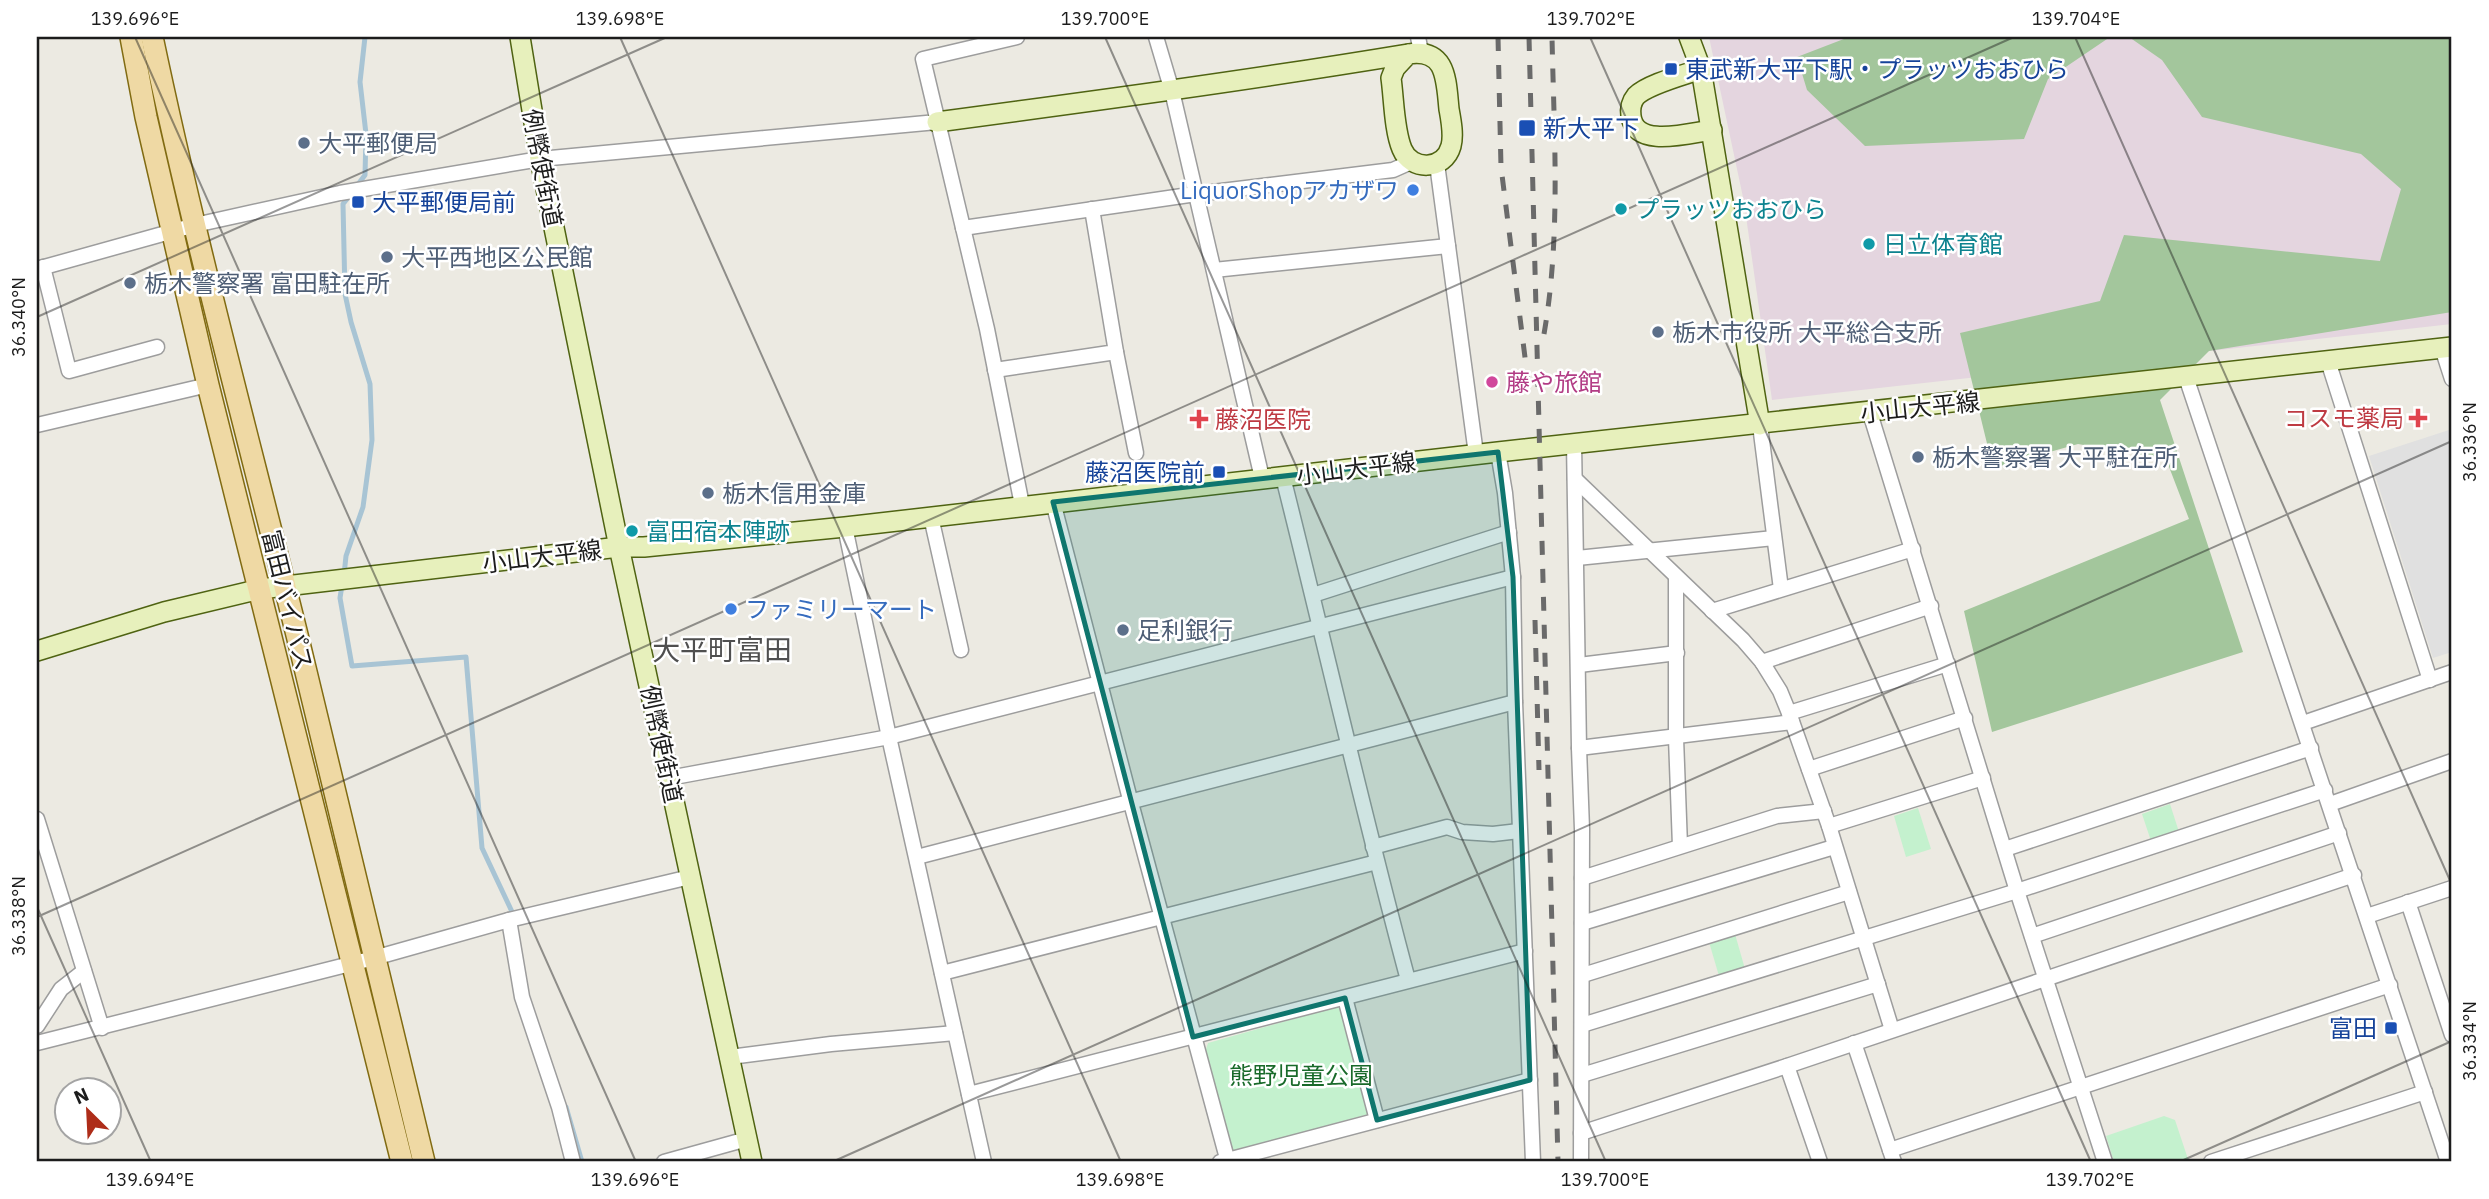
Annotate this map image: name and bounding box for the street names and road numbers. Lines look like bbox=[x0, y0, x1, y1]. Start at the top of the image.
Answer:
street label: 例幣使街道 bbox=[516, 106, 570, 230]
street label: 小山大平線 bbox=[1859, 385, 1981, 429]
street label: 小山大平線 bbox=[1294, 445, 1418, 491]
street label: 富田バイパス bbox=[255, 526, 321, 674]
street label: 小山大平線 bbox=[480, 533, 604, 579]
street label: 例幣使街道 bbox=[634, 682, 690, 806]

